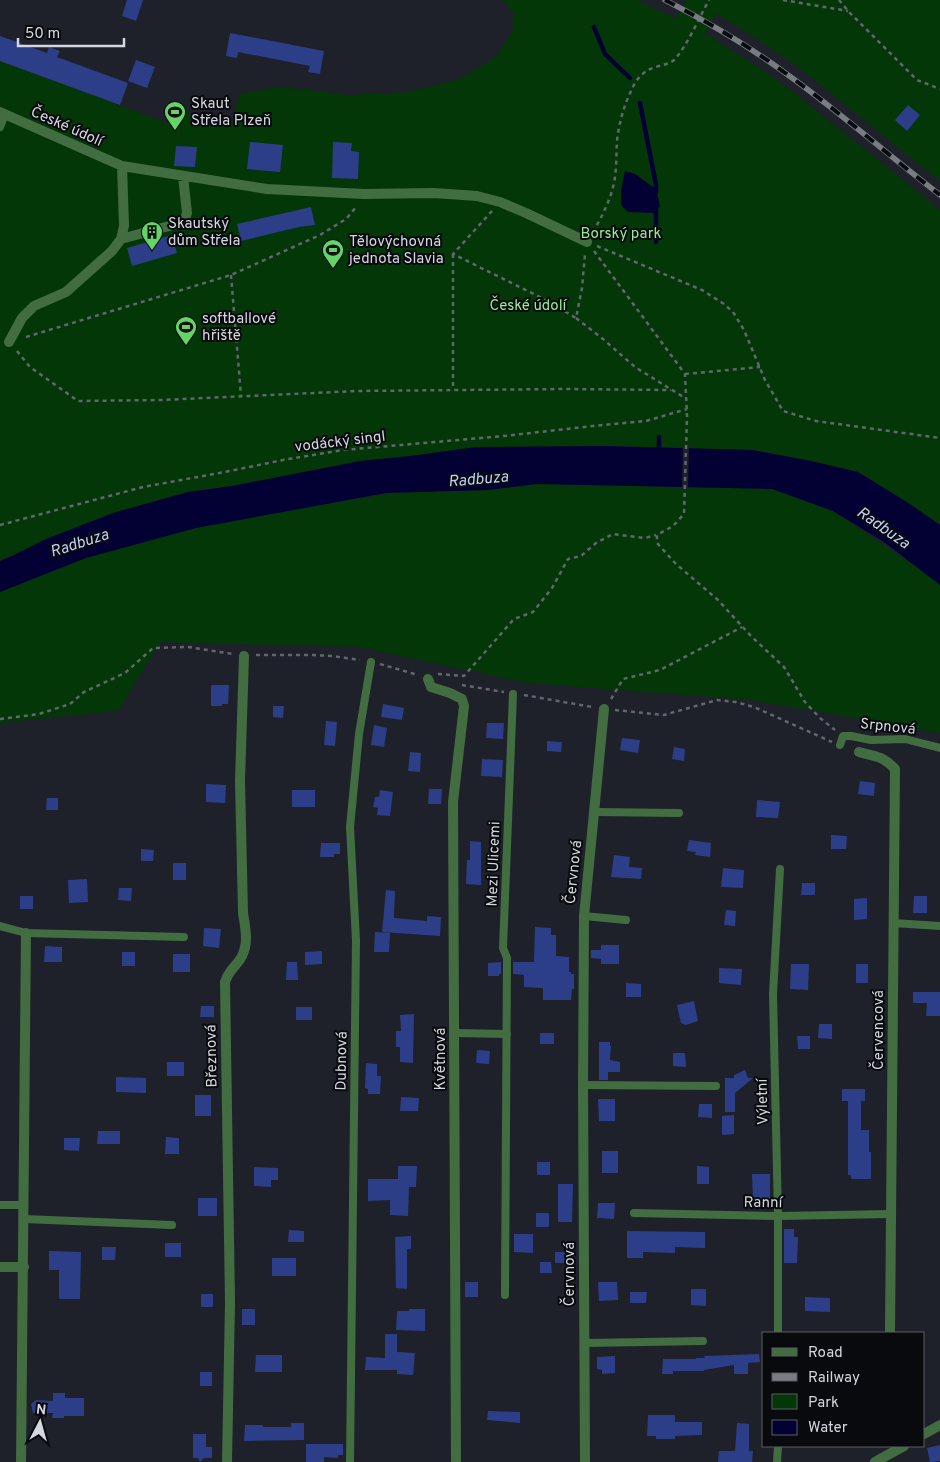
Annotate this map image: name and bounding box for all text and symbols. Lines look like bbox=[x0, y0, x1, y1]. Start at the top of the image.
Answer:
scale bar bbox=[18, 15, 124, 47]
text: 50 m bbox=[25, 25, 60, 44]
place label: Skaut Střela Plzeň bbox=[191, 95, 271, 131]
sports icon: Skaut Střela Plzeň bbox=[163, 100, 187, 131]
street label: České údolí bbox=[27, 101, 107, 152]
place label: Skautský dům Střela bbox=[168, 215, 240, 251]
building icon: Skautský dům Střela bbox=[140, 220, 164, 251]
park label: Borský park bbox=[581, 225, 661, 244]
place label: Tělovýchovná jednota Slavia bbox=[348, 233, 444, 269]
sports icon: Tělovýchovná jednota Slavia bbox=[321, 238, 345, 269]
park label: České údolí bbox=[490, 295, 568, 316]
place label: softballové hřiště bbox=[202, 310, 276, 346]
sports icon: softballové hřiště bbox=[174, 315, 198, 346]
street label: vodácký singl bbox=[294, 428, 387, 457]
water label: Radbuza bbox=[447, 467, 510, 493]
water label: Radbuza bbox=[852, 503, 914, 555]
water label: Radbuza bbox=[48, 525, 112, 563]
street label: Srpnová bbox=[859, 715, 917, 740]
street label: Mezi Ulicemi bbox=[484, 821, 505, 907]
street label: Červnová bbox=[560, 839, 587, 905]
street label: Červencová bbox=[868, 990, 889, 1070]
street label: Březnová bbox=[202, 1024, 223, 1088]
street label: Květnová bbox=[432, 1027, 451, 1090]
street label: Dubnová bbox=[332, 1031, 353, 1091]
street label: Výletní bbox=[754, 1077, 773, 1125]
street label: Ranní bbox=[743, 1194, 784, 1213]
street label: Červnová bbox=[559, 1242, 580, 1306]
legend bbox=[762, 1332, 925, 1447]
text: Road bbox=[808, 1344, 843, 1363]
text: Railway bbox=[808, 1369, 860, 1388]
text: Park bbox=[808, 1394, 839, 1413]
north arrow bbox=[15, 1397, 65, 1447]
text: N bbox=[35, 1402, 47, 1420]
text: Water bbox=[808, 1419, 848, 1438]

